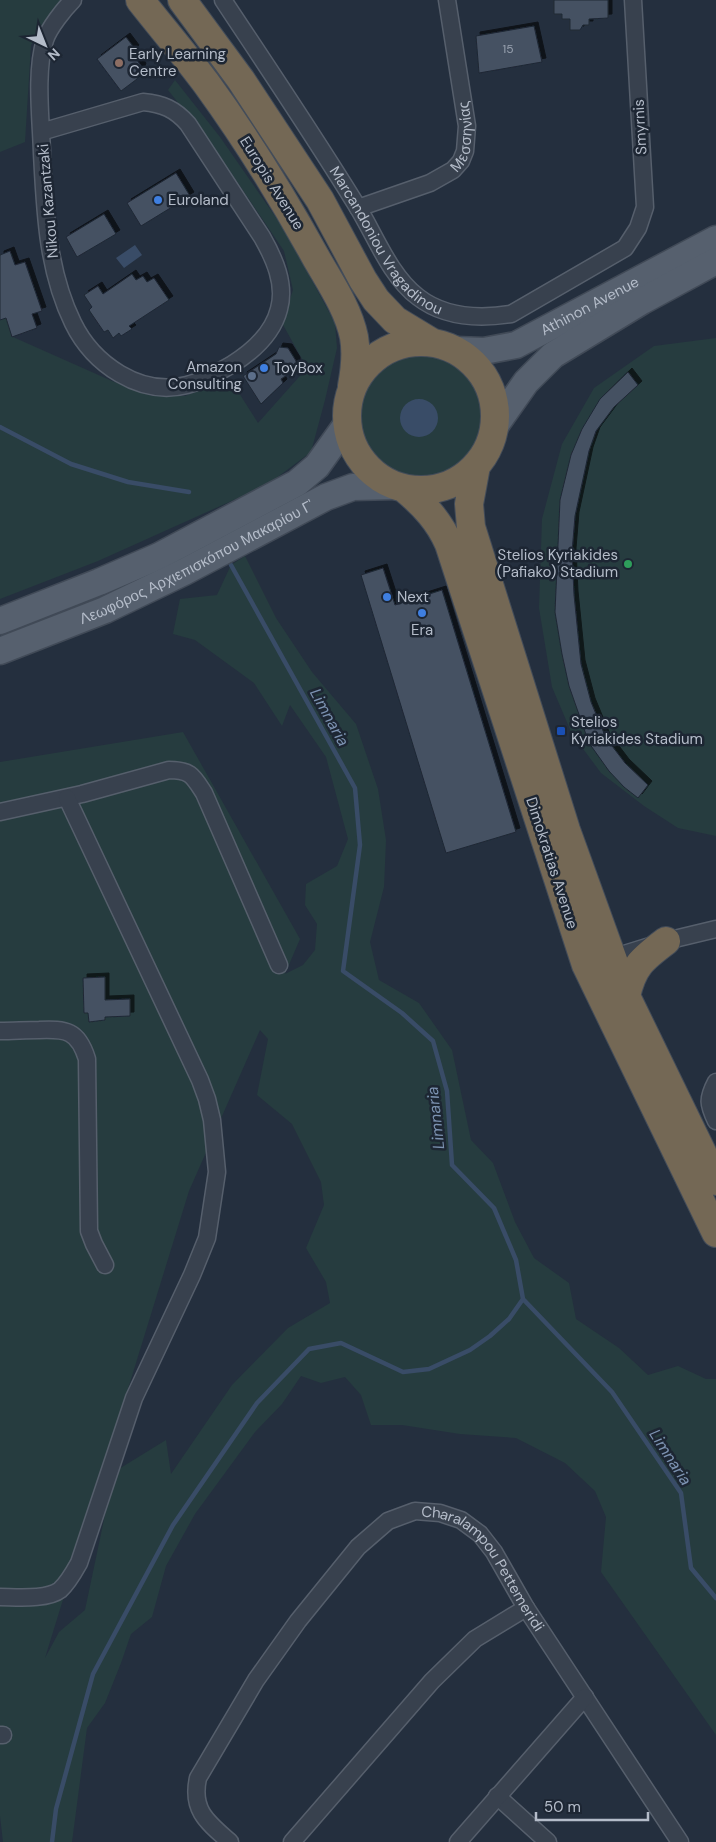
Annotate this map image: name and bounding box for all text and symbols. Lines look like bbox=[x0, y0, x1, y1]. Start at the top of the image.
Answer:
north arrow bbox=[20, 20, 70, 70]
house number: 15 bbox=[502, 41, 514, 57]
text: N bbox=[44, 44, 64, 65]
place label: Early Learning Centre bbox=[129, 44, 226, 81]
marker: Early Learning Centre bbox=[113, 57, 125, 69]
street label: Smyrnis bbox=[629, 99, 651, 155]
street label: Μεσσηνίας bbox=[445, 100, 477, 177]
street label: Europis Avenue bbox=[235, 132, 309, 234]
street label: Nikou Kazantzaki bbox=[33, 143, 63, 259]
street label: Marcandoniou Vragadinou bbox=[325, 162, 446, 319]
place label: Euroland bbox=[168, 190, 229, 210]
marker: Euroland bbox=[152, 194, 164, 206]
street label: Athinon Avenue bbox=[537, 272, 642, 340]
place label: Amazon Consulting bbox=[168, 357, 242, 394]
place label: ToyBox bbox=[274, 358, 323, 378]
marker: ToyBox bbox=[258, 362, 270, 374]
marker: Amazon Consulting bbox=[246, 370, 258, 382]
street label: Λεωφόρος Αρχιεπισκόπου Μακαρίου Γ' bbox=[77, 495, 317, 629]
place label: Stelios Kyriakides (Pafiako) Stadium bbox=[497, 545, 618, 582]
marker: Stelios Kyriakides (Pafiako) Stadium bbox=[622, 558, 634, 570]
place label: Next bbox=[397, 587, 429, 607]
marker: Next bbox=[381, 591, 393, 603]
marker: Era bbox=[416, 607, 428, 619]
place label: Era bbox=[411, 620, 433, 640]
water label: Limnaria bbox=[305, 685, 354, 750]
place label: Stelios Kyriakides Stadium bbox=[571, 712, 703, 749]
marker: Stelios Kyriakides Stadium bbox=[555, 725, 567, 737]
street label: Dimokratias Avenue bbox=[521, 795, 583, 931]
water label: Limnaria bbox=[422, 1085, 449, 1150]
water label: Limnaria bbox=[645, 1425, 697, 1490]
street label: Charalampou Pettemeridi bbox=[421, 1502, 549, 1635]
scale bar bbox=[536, 1790, 648, 1822]
text: 50 m bbox=[544, 1797, 581, 1817]

